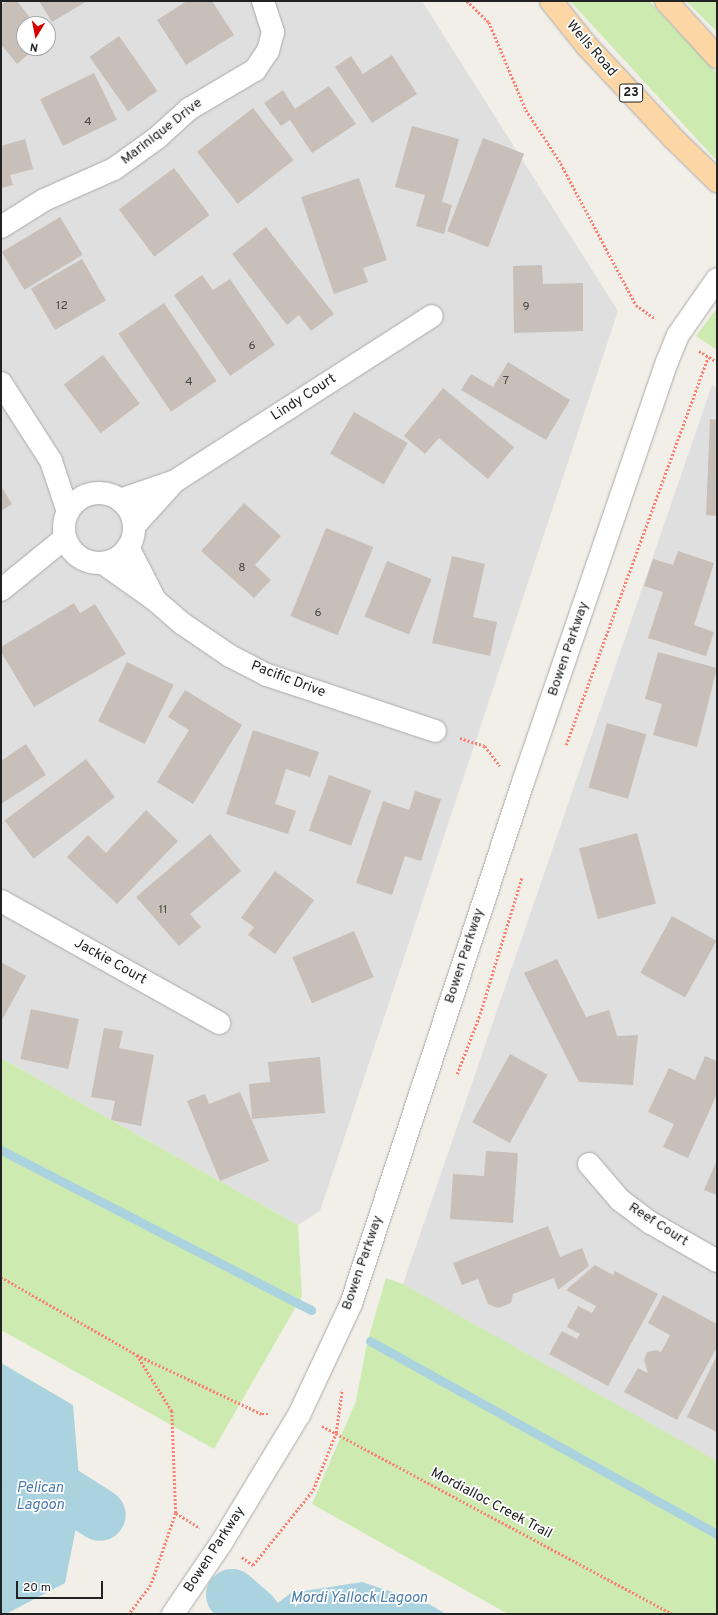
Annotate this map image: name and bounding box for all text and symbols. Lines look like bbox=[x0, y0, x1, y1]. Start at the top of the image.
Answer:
north arrow bbox=[16, 16, 56, 56]
street label: Wells Road bbox=[562, 18, 620, 80]
text: N bbox=[29, 39, 39, 54]
road number: 23 bbox=[619, 82, 643, 104]
street label: Marinique Drive bbox=[118, 95, 206, 169]
house number: 4 bbox=[84, 116, 92, 130]
house number: 12 bbox=[56, 300, 68, 314]
house number: 9 bbox=[522, 301, 530, 315]
house number: 6 bbox=[248, 340, 256, 354]
street label: Lindy Court bbox=[268, 371, 340, 425]
house number: 7 bbox=[503, 375, 509, 389]
house number: 4 bbox=[185, 376, 193, 390]
house number: 8 bbox=[238, 562, 246, 576]
street label: Bowen Parkway bbox=[545, 599, 593, 699]
house number: 6 bbox=[314, 607, 322, 621]
street label: Pacific Drive bbox=[248, 658, 328, 702]
house number: 11 bbox=[159, 904, 167, 918]
street label: Bowen Parkway bbox=[442, 906, 488, 1006]
street label: Jackie Court bbox=[71, 935, 149, 989]
street label: Reef Court bbox=[625, 1199, 691, 1251]
street label: Bowen Parkway bbox=[339, 1213, 387, 1313]
street label: Mordialloc Creek Trail bbox=[427, 1465, 555, 1543]
water label: Pelican Lagoon bbox=[16, 1479, 64, 1514]
street label: Bowen Parkway bbox=[181, 1504, 249, 1596]
scale bar bbox=[18, 1573, 105, 1599]
text: 20 m bbox=[23, 1580, 51, 1596]
water label: Mordi Yallock Lagoon bbox=[290, 1590, 428, 1608]

